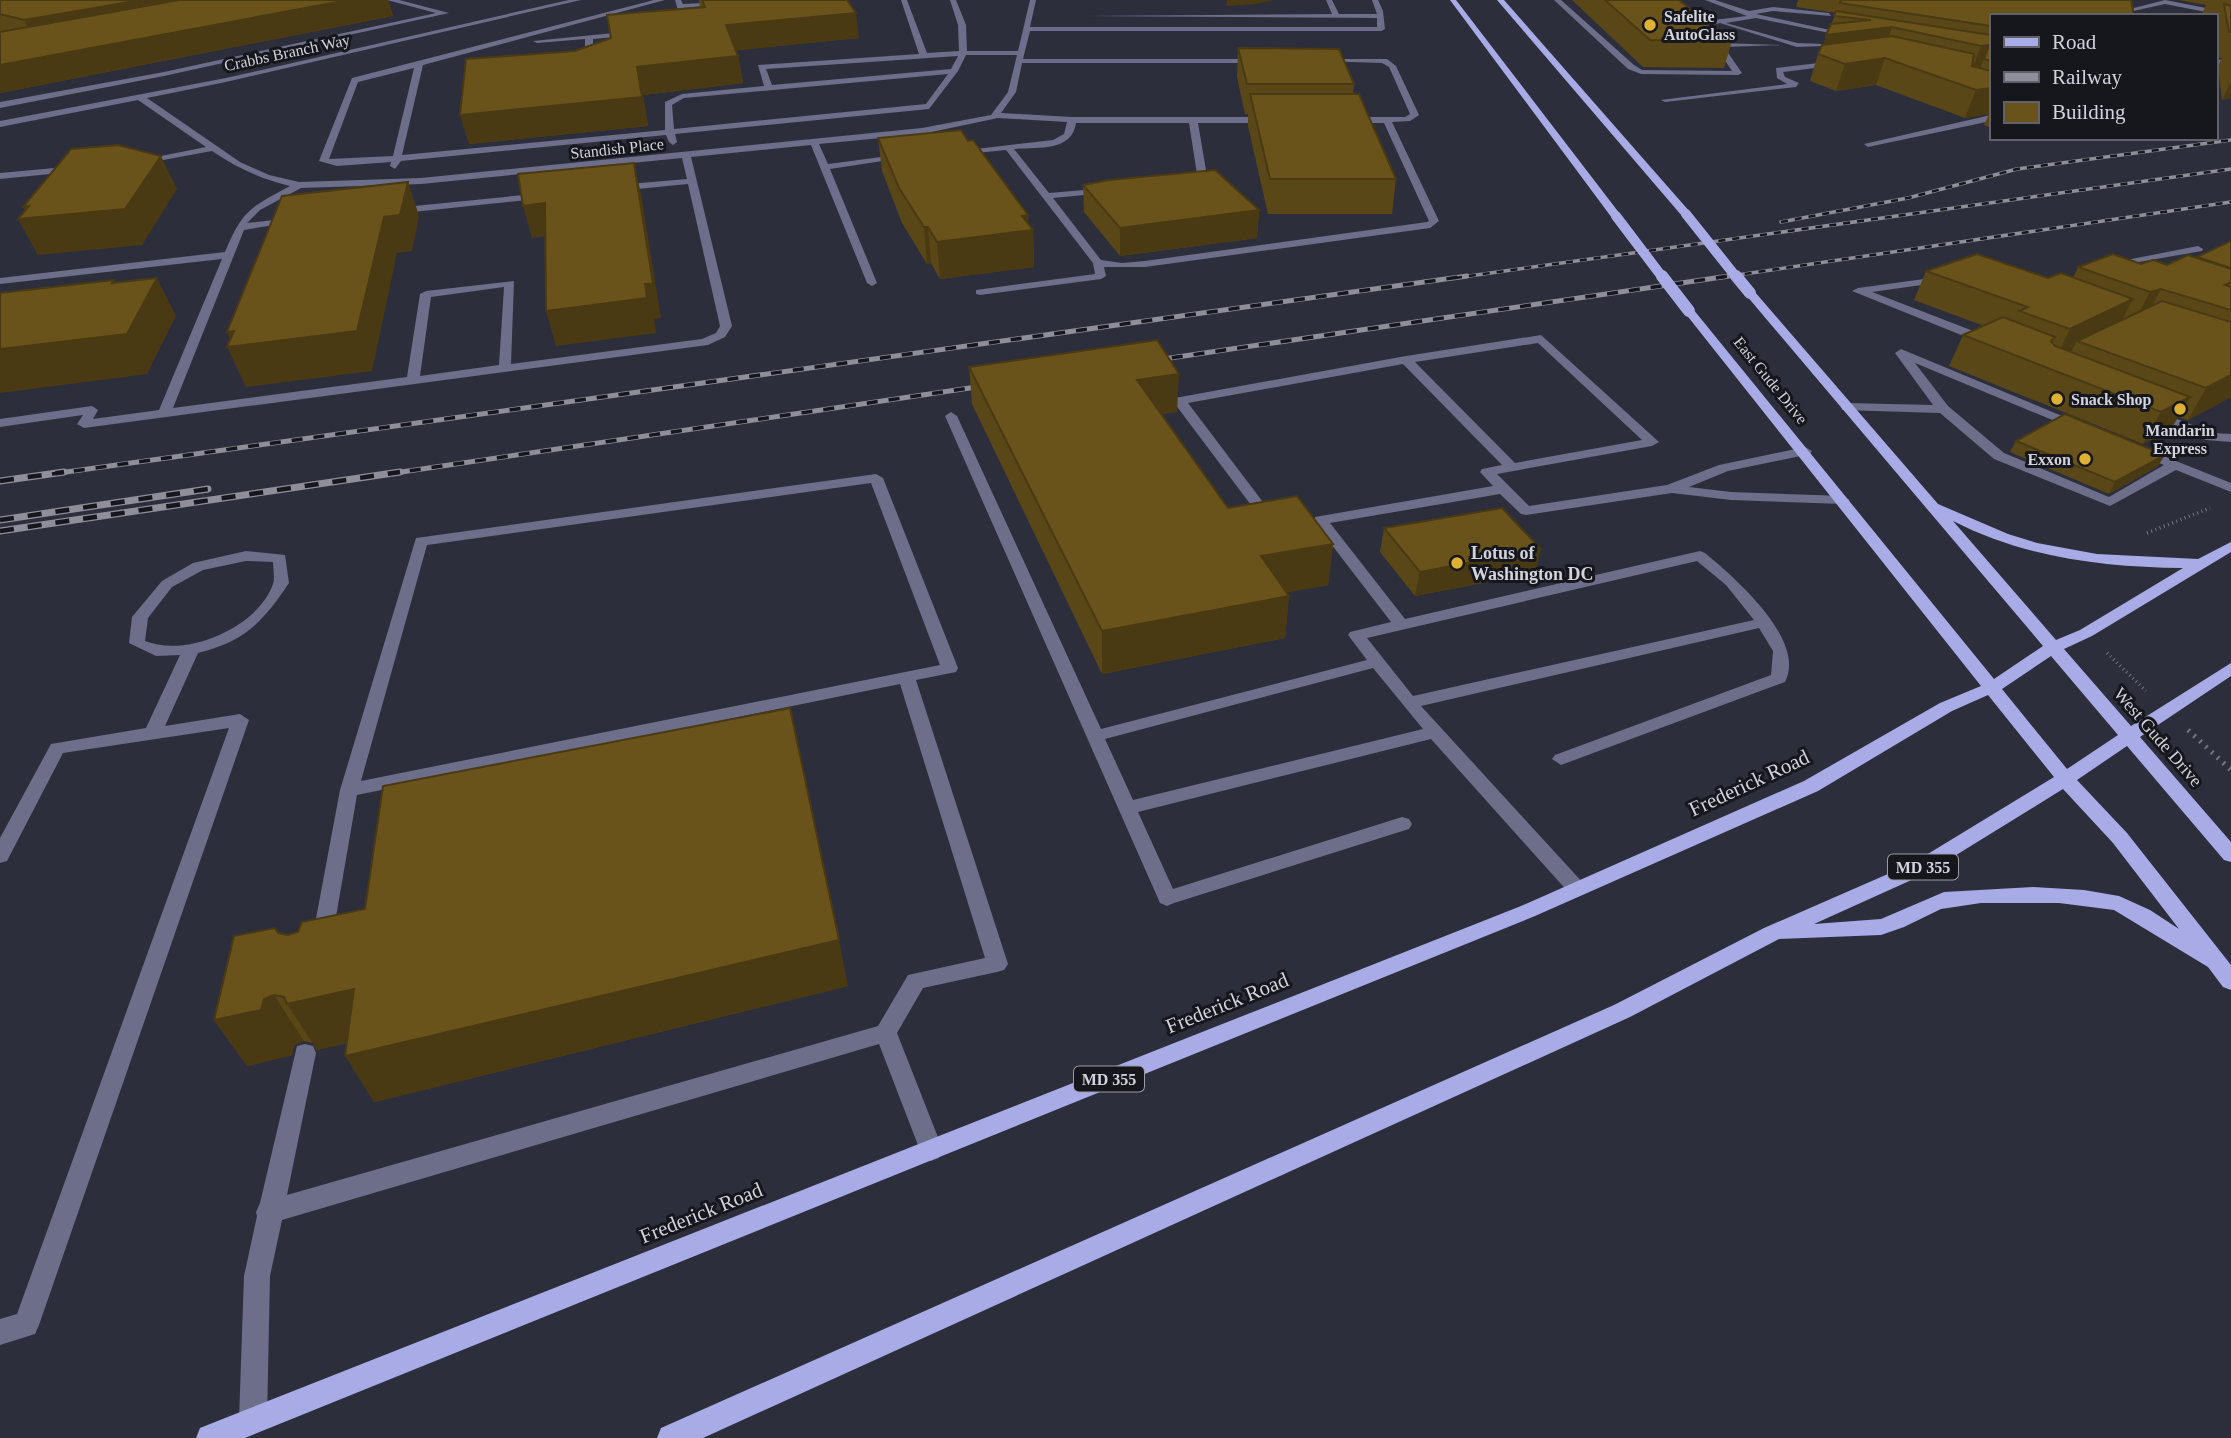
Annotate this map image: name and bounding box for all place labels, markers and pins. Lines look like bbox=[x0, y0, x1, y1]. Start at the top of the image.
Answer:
place label: Safelite AutoGlass bbox=[1664, 8, 1735, 43]
marker: Safelite AutoGlass bbox=[1642, 17, 1658, 33]
marker: Snack Shop bbox=[2049, 391, 2065, 407]
place label: Snack Shop bbox=[2071, 391, 2152, 409]
marker: Mandarin Express bbox=[2172, 401, 2188, 417]
place label: Mandarin Express bbox=[2145, 422, 2215, 458]
place label: Exxon bbox=[2027, 451, 2071, 468]
marker: Exxon bbox=[2077, 451, 2093, 467]
place label: Lotus of Washington DC bbox=[1471, 543, 1594, 584]
marker: Lotus of Washington DC bbox=[1449, 555, 1465, 571]

